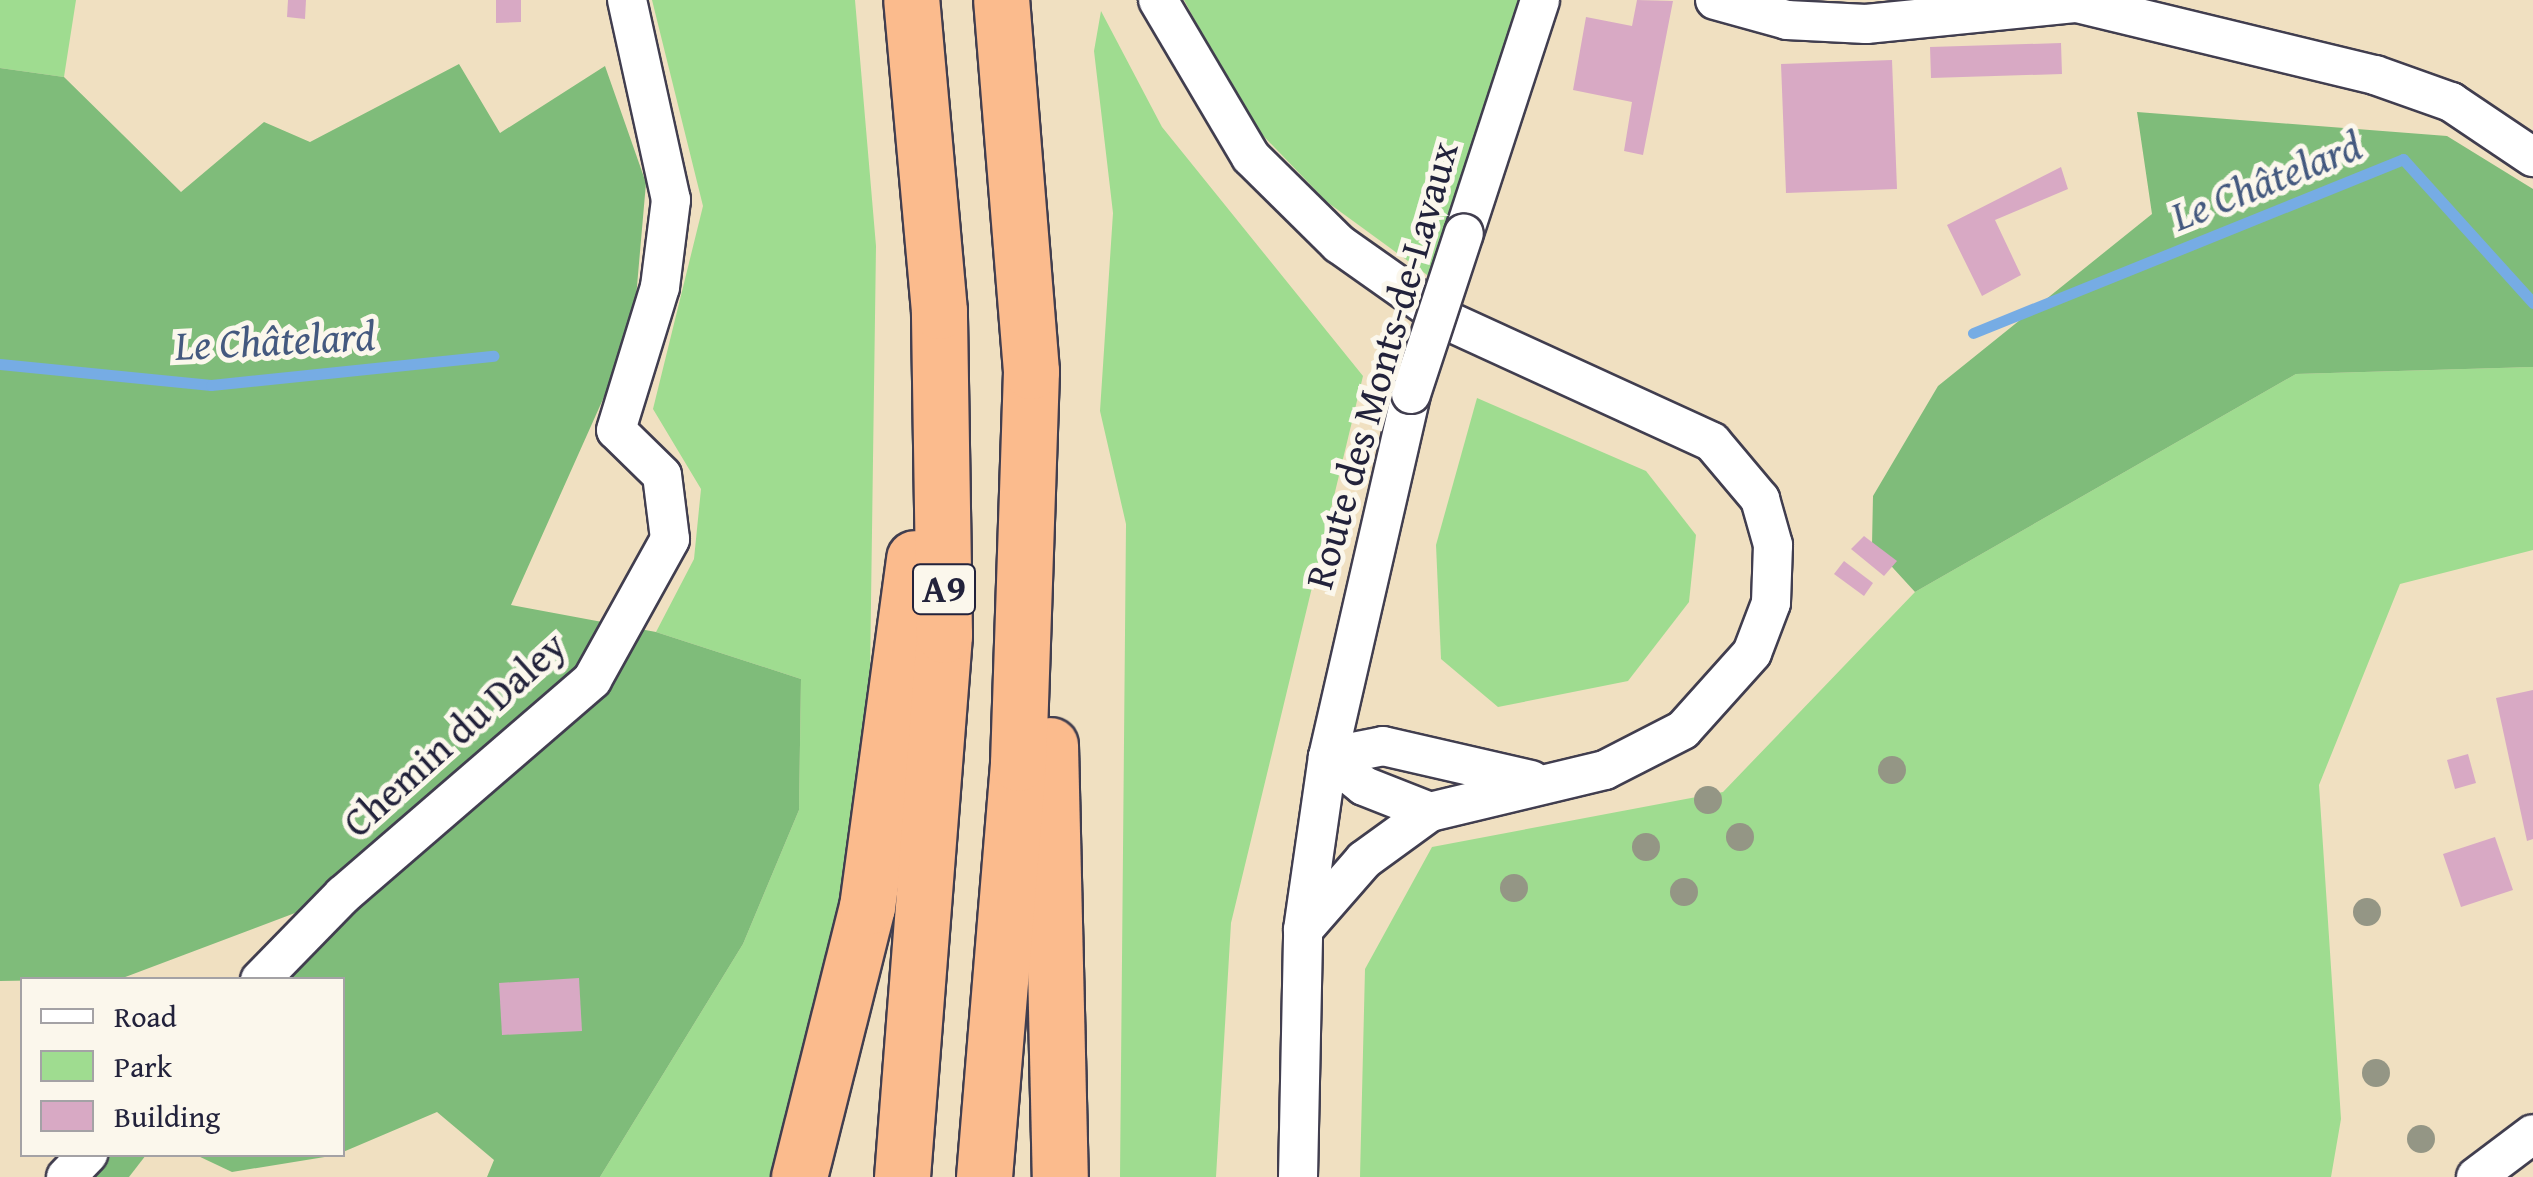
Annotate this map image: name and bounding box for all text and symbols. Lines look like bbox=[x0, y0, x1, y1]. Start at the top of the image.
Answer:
water label: Le Châtelard bbox=[2163, 119, 2369, 241]
street label: Route des Monts-de-Lavaux bbox=[1294, 136, 1468, 594]
water label: Le Châtelard bbox=[173, 310, 377, 370]
road number: A9 bbox=[912, 556, 976, 622]
street label: Chemin du Daley bbox=[333, 621, 575, 847]
legend bbox=[20, 977, 345, 1157]
text: Road bbox=[114, 994, 177, 1038]
text: Park bbox=[114, 1044, 172, 1088]
text: Building bbox=[114, 1094, 220, 1138]

